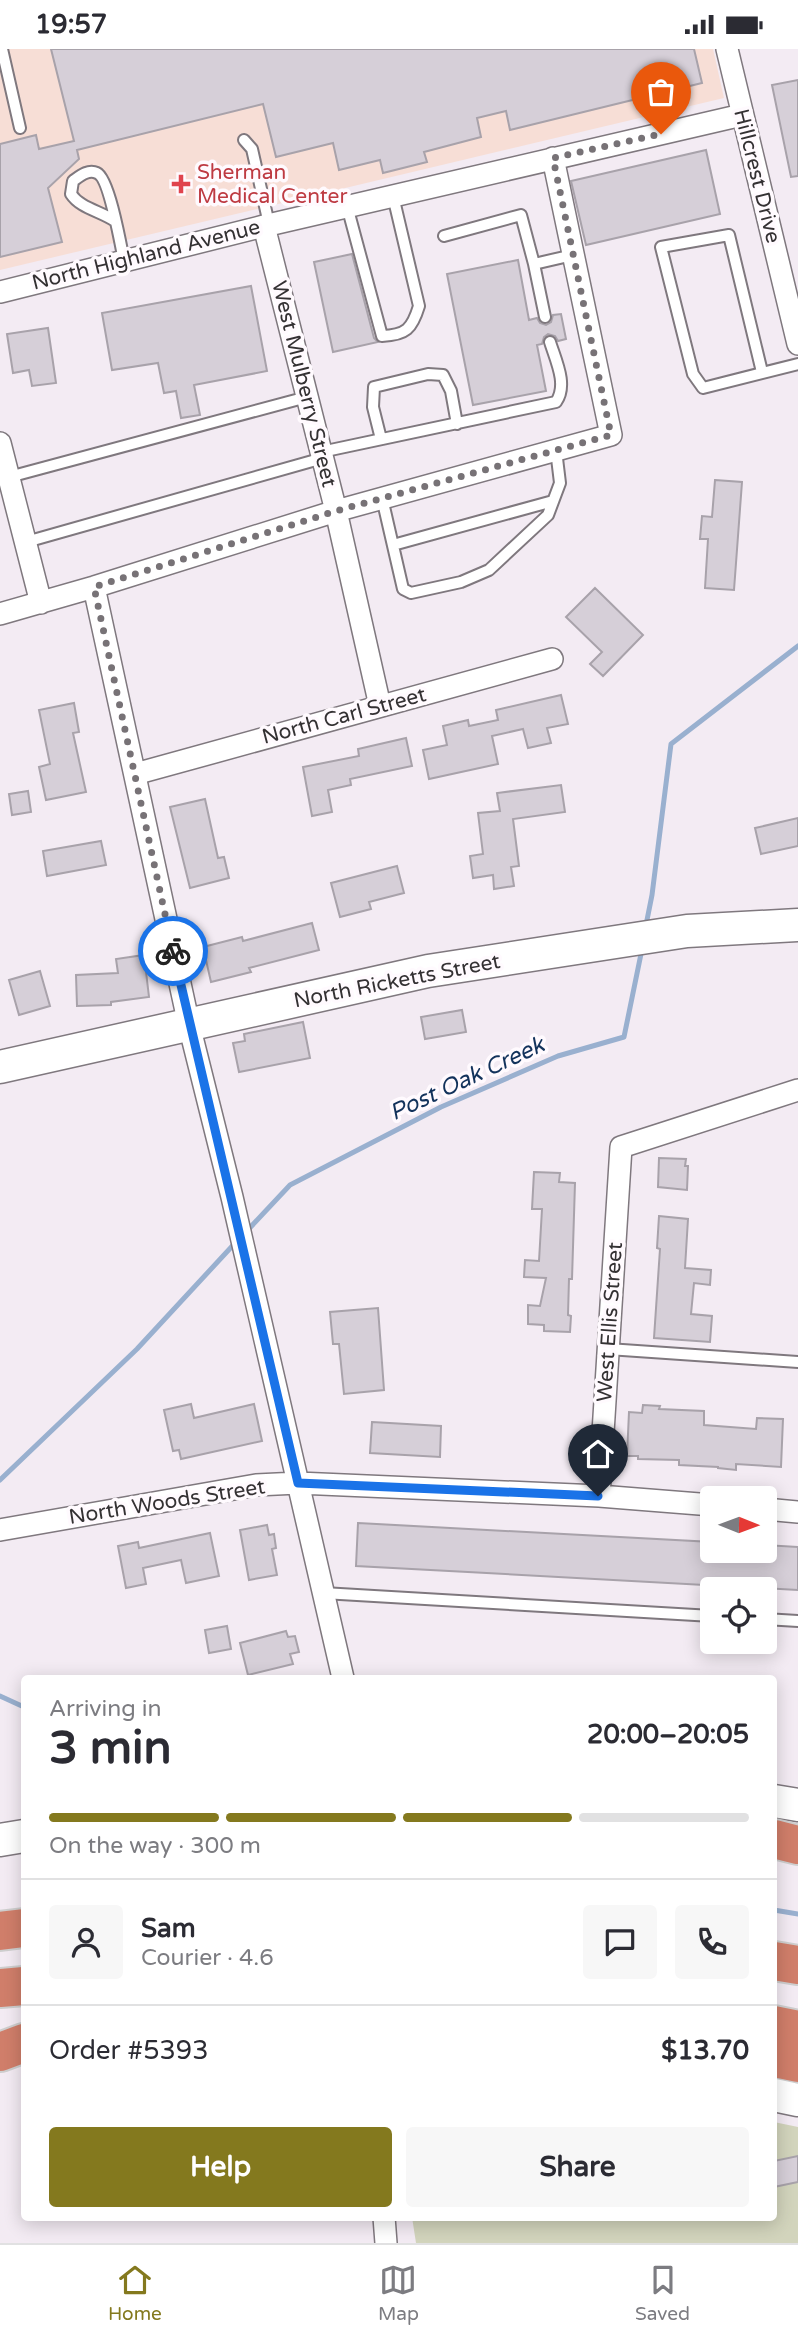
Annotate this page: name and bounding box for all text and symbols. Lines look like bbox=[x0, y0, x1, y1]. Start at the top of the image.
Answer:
text: 19:57 bbox=[35, 9, 107, 40]
pin bbox=[631, 62, 691, 134]
icon: bag bbox=[642, 73, 680, 111]
street label: Hillcrest Drive bbox=[728, 106, 786, 246]
place label: Sherman Medical Center bbox=[197, 160, 348, 209]
marker: Sherman Medical Center bbox=[171, 174, 191, 194]
street label: North Highland Avenue bbox=[29, 215, 263, 295]
street label: West Mulberry Street bbox=[266, 278, 342, 490]
street label: North Carl Street bbox=[259, 682, 429, 750]
courier bbox=[138, 916, 208, 986]
icon: bike bbox=[154, 932, 192, 970]
street label: North Ricketts Street bbox=[292, 949, 502, 1013]
water label: Post Oak Creek bbox=[385, 1030, 550, 1127]
street label: West Ellis Street bbox=[592, 1241, 628, 1403]
pin bbox=[568, 1424, 628, 1496]
icon: home bbox=[579, 1435, 617, 1473]
street label: North Woods Street bbox=[67, 1474, 267, 1530]
north arrow bbox=[700, 1486, 777, 1563]
map controls bbox=[700, 1486, 777, 1654]
button: locate bbox=[700, 1577, 777, 1654]
text: Arriving in bbox=[49, 1695, 162, 1723]
text: 20:00–20:05 bbox=[587, 1719, 749, 1750]
text: 3 min bbox=[49, 1721, 172, 1776]
text: On the way · 300 m bbox=[49, 1832, 261, 1860]
button: person bbox=[49, 1905, 123, 1979]
button: chat bbox=[583, 1905, 657, 1979]
button: phone bbox=[675, 1905, 749, 1979]
text: Sam bbox=[141, 1913, 196, 1944]
text: Courier · 4.6 bbox=[141, 1944, 274, 1972]
text: Order #5393 bbox=[49, 2035, 209, 2066]
text: $13.70 bbox=[661, 2035, 749, 2066]
button: Help bbox=[49, 2127, 392, 2207]
button: Share bbox=[406, 2127, 749, 2207]
tab: Home bbox=[108, 2261, 162, 2325]
tab: Map bbox=[378, 2261, 419, 2325]
tab: Saved bbox=[635, 2261, 690, 2325]

